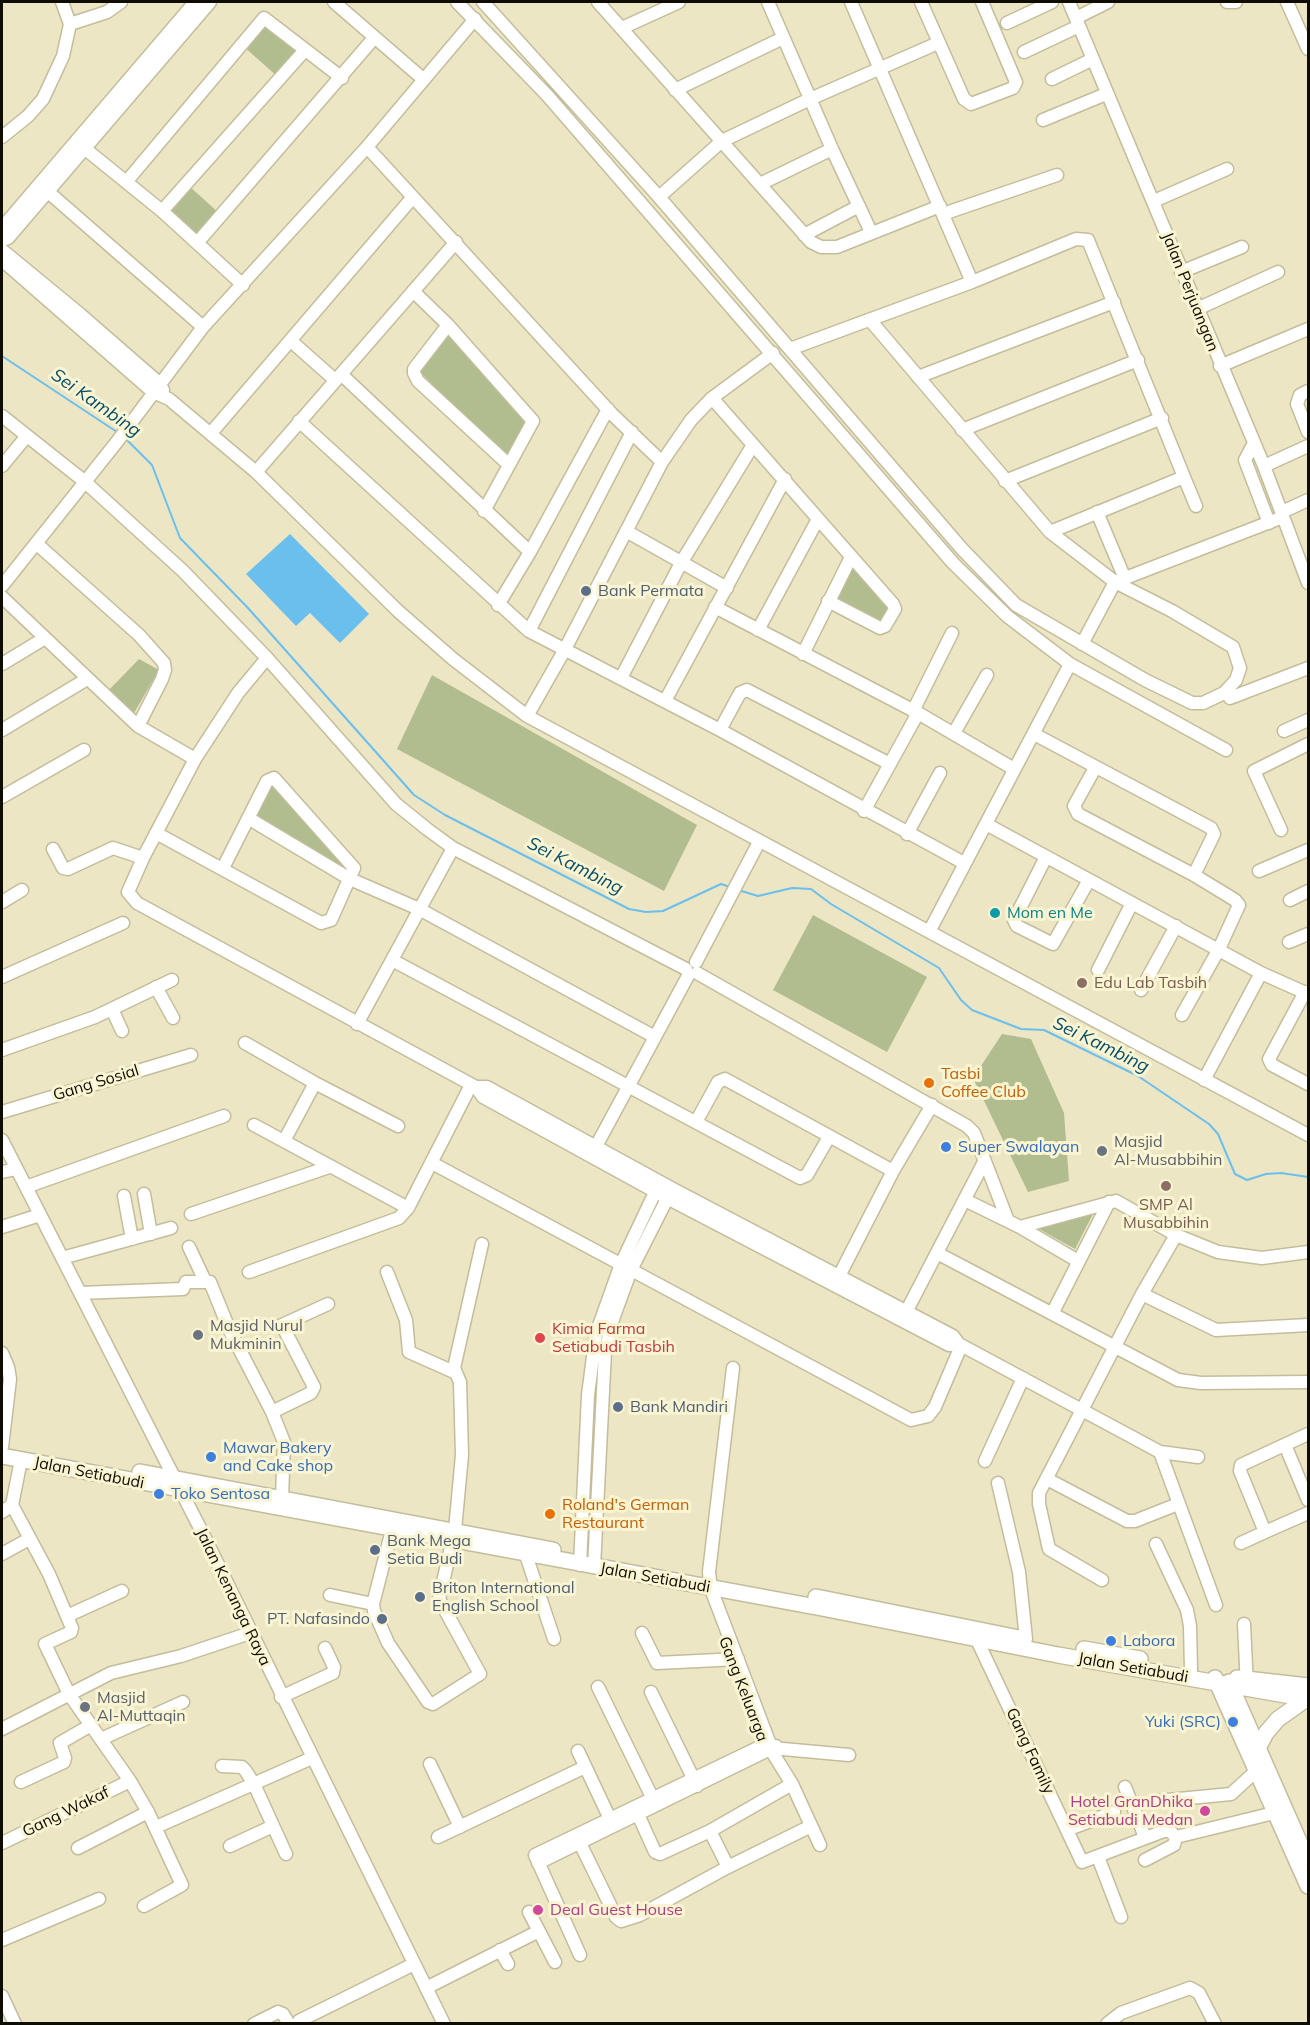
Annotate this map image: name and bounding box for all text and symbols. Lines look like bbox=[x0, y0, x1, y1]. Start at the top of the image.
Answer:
street label: Jalan Perjuangan bbox=[1157, 230, 1223, 354]
water label: Sei Kambing bbox=[47, 364, 145, 442]
place label: Bank Permata bbox=[598, 581, 704, 601]
marker: Bank Permata bbox=[579, 584, 593, 598]
water label: Sei Kambing bbox=[524, 833, 626, 899]
place label: Mom en Me bbox=[1007, 903, 1093, 923]
marker: Mom en Me bbox=[988, 906, 1002, 920]
place label: Edu Lab Tasbih bbox=[1094, 973, 1207, 993]
marker: Edu Lab Tasbih bbox=[1075, 976, 1089, 990]
water label: Sei Kambing bbox=[1049, 1012, 1153, 1078]
street label: Gang Sosial bbox=[51, 1061, 141, 1105]
place label: Tasbi Coffee Club bbox=[941, 1064, 1026, 1102]
marker: Tasbi Coffee Club bbox=[922, 1076, 936, 1090]
place label: Masjid Al-Musabbihin bbox=[1114, 1132, 1222, 1170]
place label: Super Swalayan bbox=[958, 1137, 1079, 1157]
marker: Super Swalayan bbox=[939, 1140, 953, 1154]
marker: Masjid Al-Musabbihin bbox=[1095, 1144, 1109, 1158]
marker: SMP Al Musabbihin bbox=[1159, 1179, 1173, 1193]
place label: SMP Al Musabbihin bbox=[1123, 1195, 1209, 1233]
place label: Masjid Nurul Mukminin bbox=[210, 1316, 303, 1354]
place label: Kimia Farma Setiabudi Tasbih bbox=[552, 1319, 675, 1357]
marker: Masjid Nurul Mukminin bbox=[191, 1328, 205, 1342]
marker: Kimia Farma Setiabudi Tasbih bbox=[533, 1331, 547, 1345]
place label: Bank Mandiri bbox=[630, 1397, 728, 1417]
marker: Bank Mandiri bbox=[611, 1400, 625, 1414]
place label: Mawar Bakery and Cake shop bbox=[223, 1438, 333, 1476]
marker: Mawar Bakery and Cake shop bbox=[204, 1450, 218, 1464]
street label: Jalan Setiabudi bbox=[32, 1453, 146, 1493]
place label: Toko Sentosa bbox=[171, 1484, 270, 1504]
marker: Toko Sentosa bbox=[152, 1487, 166, 1501]
place label: Roland's German Restaurant bbox=[562, 1495, 689, 1533]
marker: Roland's German Restaurant bbox=[543, 1507, 557, 1521]
street label: Jalan Kenanga Raya bbox=[191, 1525, 275, 1669]
place label: Bank Mega Setia Budi bbox=[387, 1531, 471, 1569]
marker: Bank Mega Setia Budi bbox=[368, 1543, 382, 1557]
street label: Jalan Setiabudi bbox=[598, 1559, 712, 1597]
place label: Briton International English School bbox=[432, 1578, 575, 1616]
marker: Briton International English School bbox=[413, 1590, 427, 1604]
place label: PT. Nafasindo bbox=[267, 1609, 370, 1629]
marker: PT. Nafasindo bbox=[375, 1612, 389, 1626]
place label: Labora bbox=[1123, 1631, 1175, 1651]
street label: Gang Keluarga bbox=[714, 1634, 772, 1744]
marker: Labora bbox=[1104, 1634, 1118, 1648]
street label: Jalan Setiabudi bbox=[1076, 1649, 1190, 1687]
place label: Masjid Al-Muttaqin bbox=[97, 1688, 186, 1726]
marker: Masjid Al-Muttaqin bbox=[78, 1700, 92, 1714]
street label: Gang Family bbox=[1002, 1705, 1058, 1797]
place label: Yuki (SRC) bbox=[1145, 1712, 1221, 1732]
marker: Yuki (SRC) bbox=[1226, 1715, 1240, 1729]
street label: Gang Wakaf bbox=[19, 1783, 113, 1841]
place label: Hotel GranDhika Setiabudi Medan bbox=[1068, 1792, 1193, 1830]
marker: Hotel GranDhika Setiabudi Medan bbox=[1198, 1804, 1212, 1818]
place label: Deal Guest House bbox=[550, 1900, 683, 1920]
marker: Deal Guest House bbox=[531, 1903, 545, 1917]

